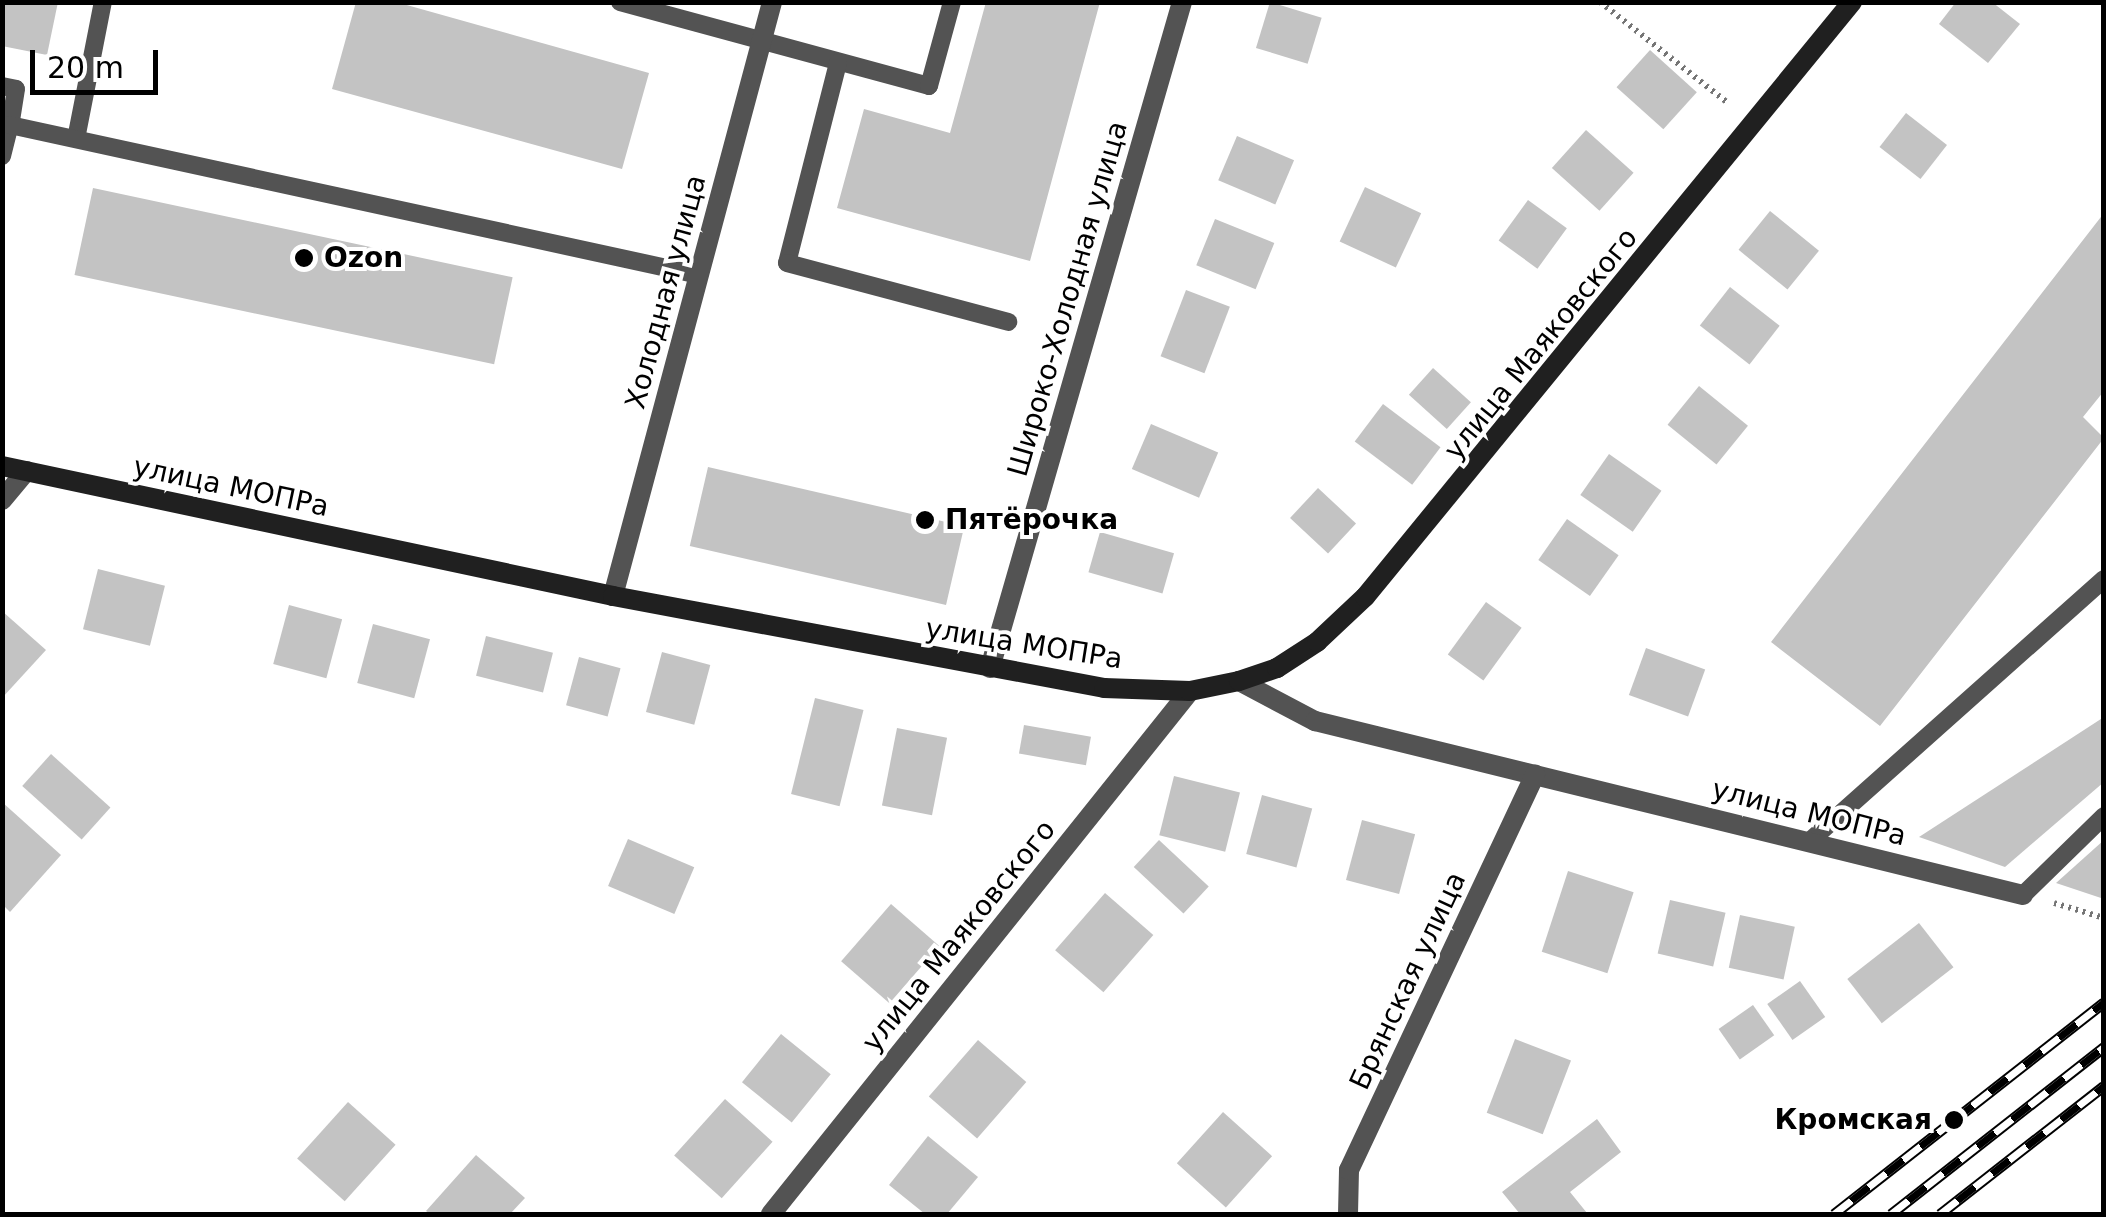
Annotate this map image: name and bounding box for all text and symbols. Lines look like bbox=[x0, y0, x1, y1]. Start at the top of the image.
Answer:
scale bar bbox=[35, 30, 162, 92]
text: 20 m bbox=[47, 50, 124, 85]
street label: Широко-Холодная улица bbox=[1001, 118, 1135, 480]
street label: Холодная улица bbox=[619, 171, 713, 413]
street label: улица Маяковского bbox=[1437, 222, 1645, 466]
place label: Ozon bbox=[324, 241, 403, 275]
marker: Ozon bbox=[293, 247, 315, 269]
street label: улица МОПРа bbox=[130, 450, 332, 524]
place label: Пятёрочка bbox=[945, 503, 1118, 537]
marker: Пятёрочка bbox=[914, 509, 936, 531]
street label: улица МОПРа bbox=[923, 612, 1125, 676]
street label: улица МОПРа bbox=[1708, 773, 1910, 853]
street label: улица Маяковского bbox=[855, 814, 1063, 1058]
street label: Брянская улица bbox=[1343, 867, 1473, 1095]
place label: Кромская bbox=[1774, 1103, 1932, 1137]
marker: Кромская bbox=[1941, 1107, 1967, 1133]

